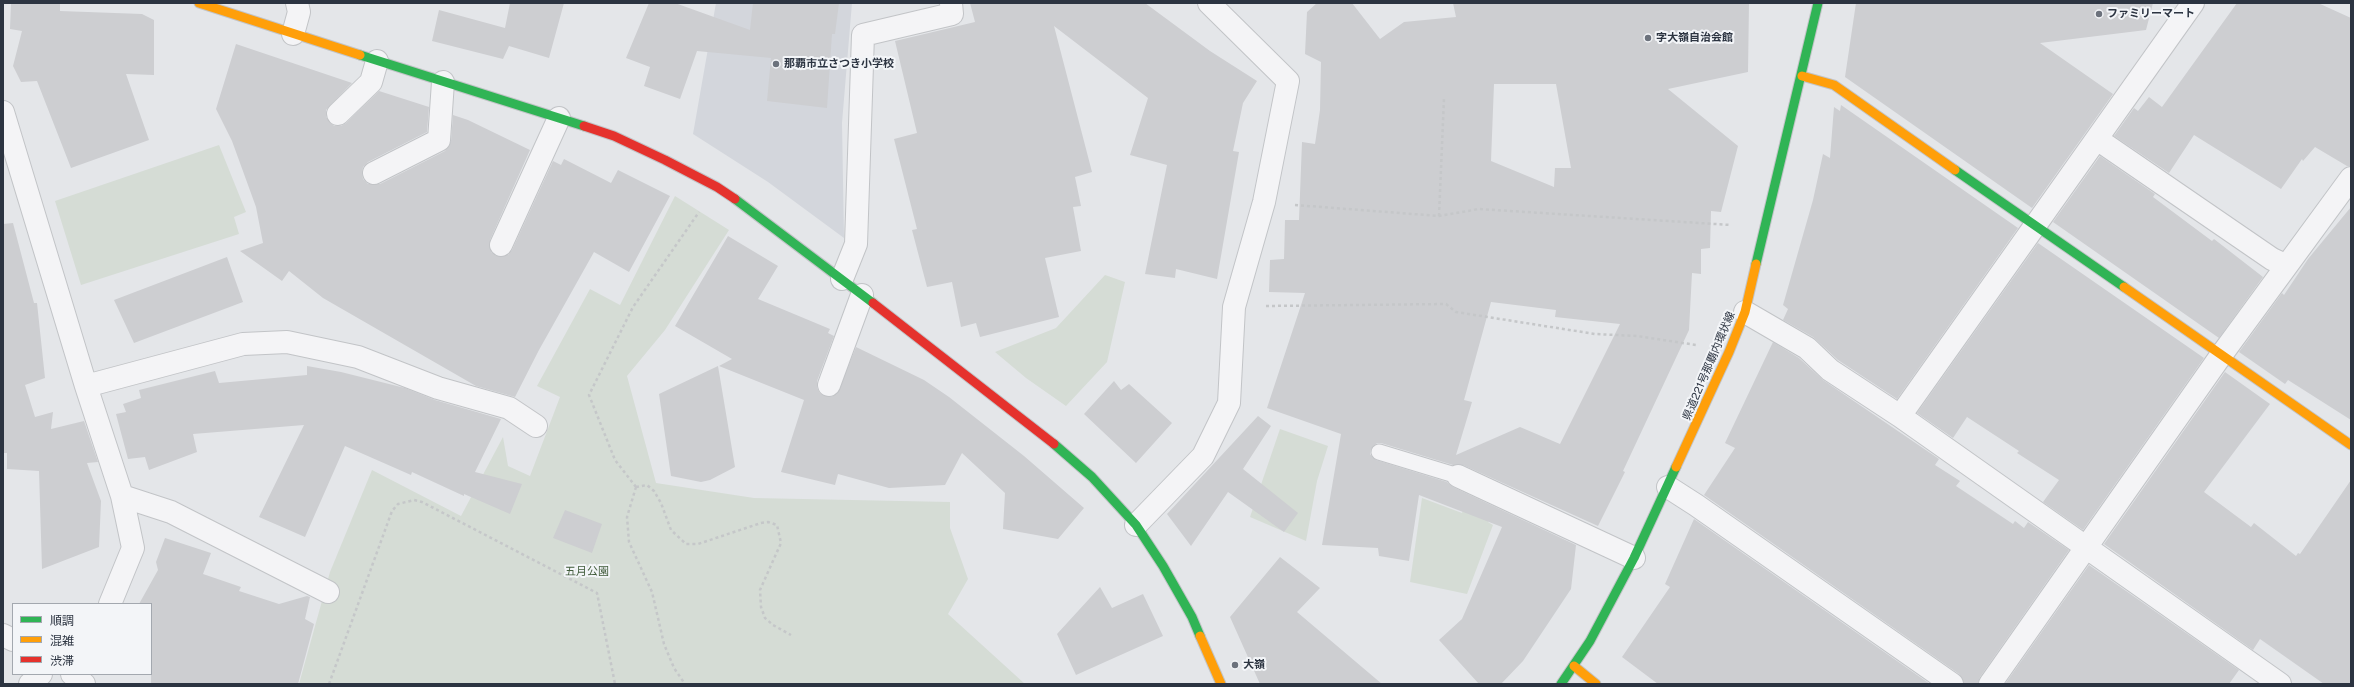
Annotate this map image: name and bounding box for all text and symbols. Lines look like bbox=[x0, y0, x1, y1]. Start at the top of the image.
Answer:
place label: ファミリーマート bbox=[2107, 7, 2195, 21]
marker: ファミリーマート bbox=[2094, 9, 2104, 19]
place label: 字大嶺自治会館 bbox=[1656, 31, 1733, 45]
marker: 字大嶺自治会館 bbox=[1643, 33, 1653, 43]
place label: 那覇市立さつき小学校 bbox=[784, 57, 894, 71]
marker: 那覇市立さつき小学校 bbox=[771, 59, 781, 69]
street label: 県道221号那覇内環状線 bbox=[1680, 310, 1738, 422]
park label: 五月公園 bbox=[565, 565, 609, 579]
legend bbox=[12, 603, 152, 675]
text: 順調 bbox=[50, 614, 74, 628]
text: 混雑 bbox=[50, 634, 74, 648]
text: 渋滞 bbox=[50, 654, 74, 668]
place label: 大嶺 bbox=[1243, 658, 1265, 672]
marker: 大嶺 bbox=[1230, 660, 1240, 670]

